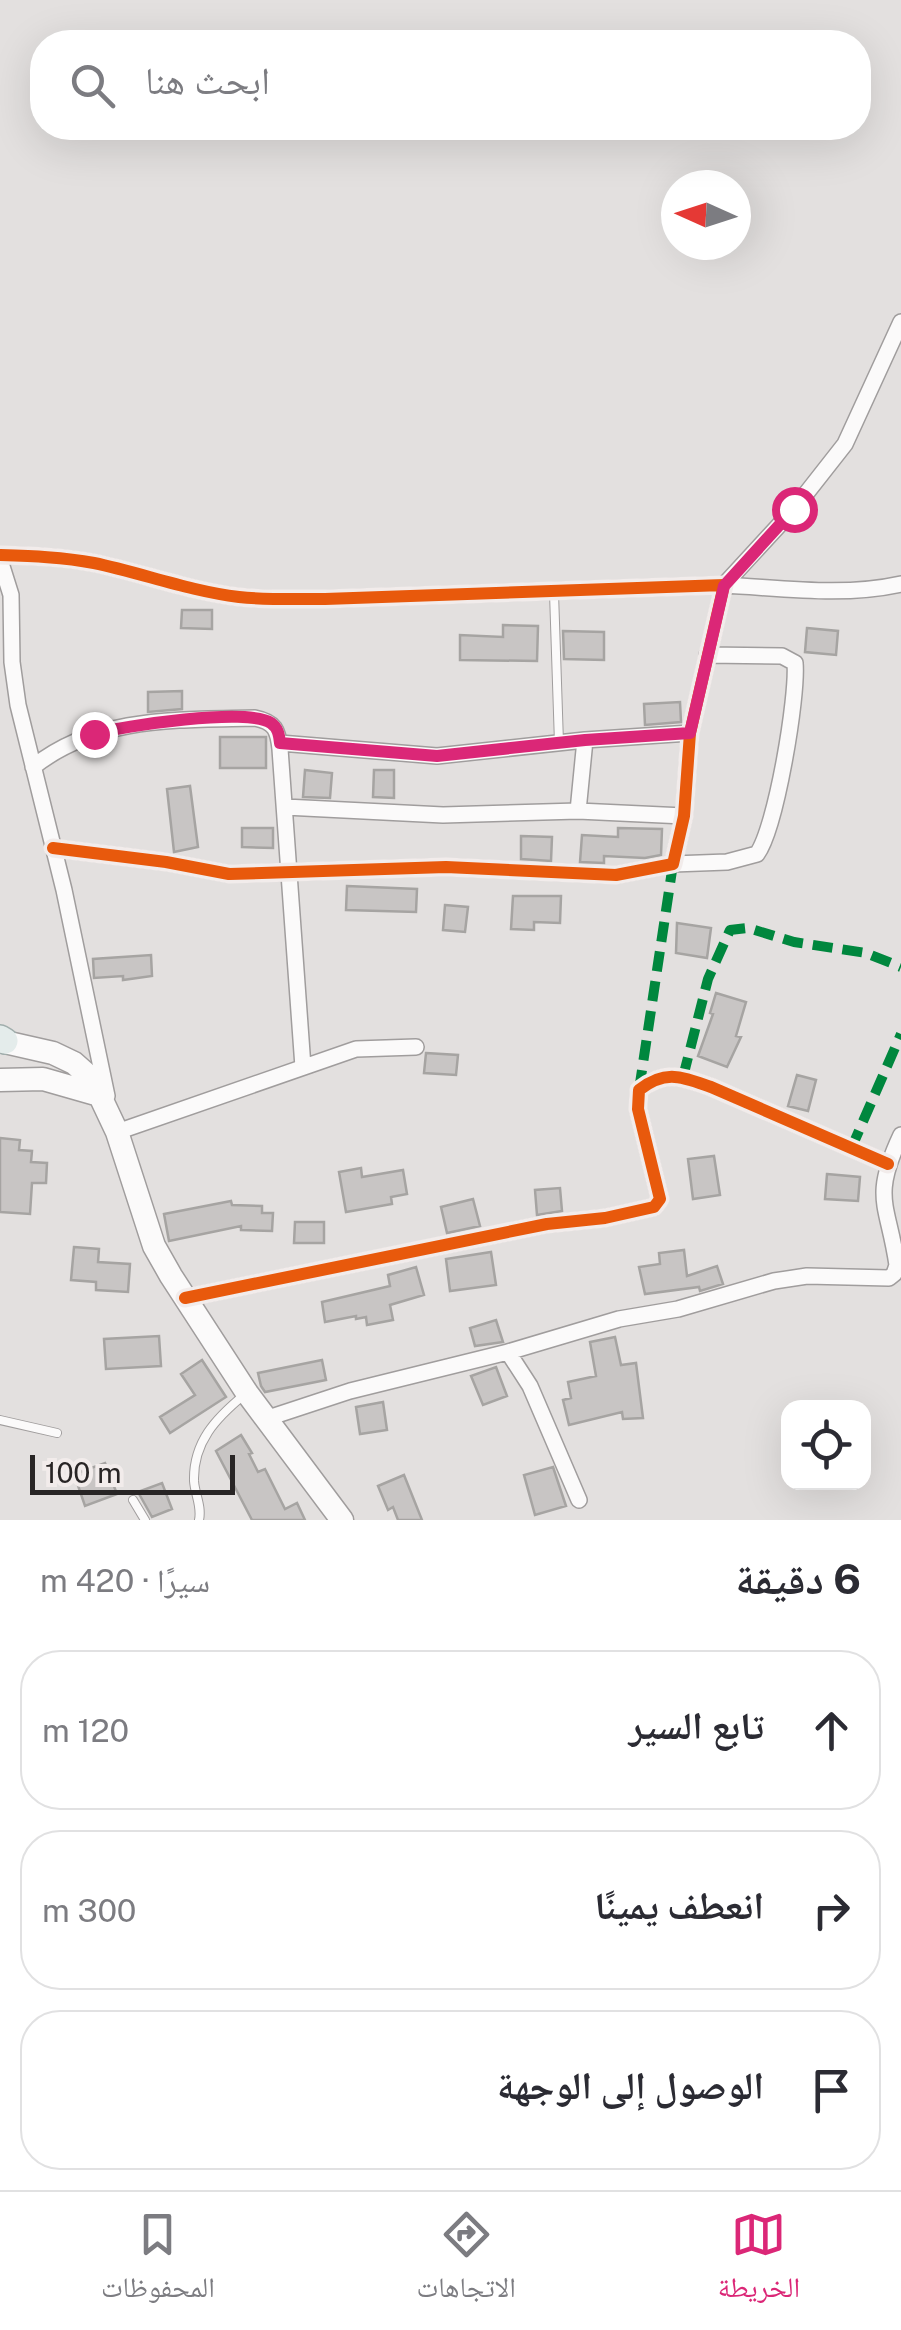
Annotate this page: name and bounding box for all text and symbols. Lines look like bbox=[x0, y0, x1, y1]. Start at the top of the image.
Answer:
search box bbox=[30, 30, 871, 140]
icon: search bbox=[65, 58, 120, 113]
text: ابحث هنا bbox=[145, 58, 270, 103]
north arrow bbox=[661, 170, 751, 260]
route start bbox=[772, 487, 818, 533]
route end bbox=[72, 712, 118, 758]
map controls bbox=[781, 1400, 871, 1490]
button: locate bbox=[781, 1400, 871, 1490]
scale bar bbox=[30, 1450, 235, 1494]
text: 100 m bbox=[45, 1456, 122, 1489]
text: 6 دقيقة bbox=[736, 1554, 861, 1603]
text: سيرًا · 420 m bbox=[40, 1562, 210, 1599]
text: تابع السير bbox=[629, 1703, 764, 1748]
icon: ahead bbox=[804, 1703, 859, 1758]
text: 120 m bbox=[42, 1712, 129, 1749]
text: انعطف يمينًا bbox=[594, 1883, 764, 1928]
icon: right bbox=[804, 1883, 859, 1938]
text: 300 m bbox=[42, 1892, 136, 1929]
text: الوصول إلى الوجهة bbox=[497, 2063, 764, 2108]
icon: arrive bbox=[804, 2063, 859, 2118]
tab: المحفوظات bbox=[101, 2207, 215, 2315]
tab: الاتجاهات bbox=[417, 2207, 516, 2315]
tab: الخريطة bbox=[718, 2207, 800, 2315]

